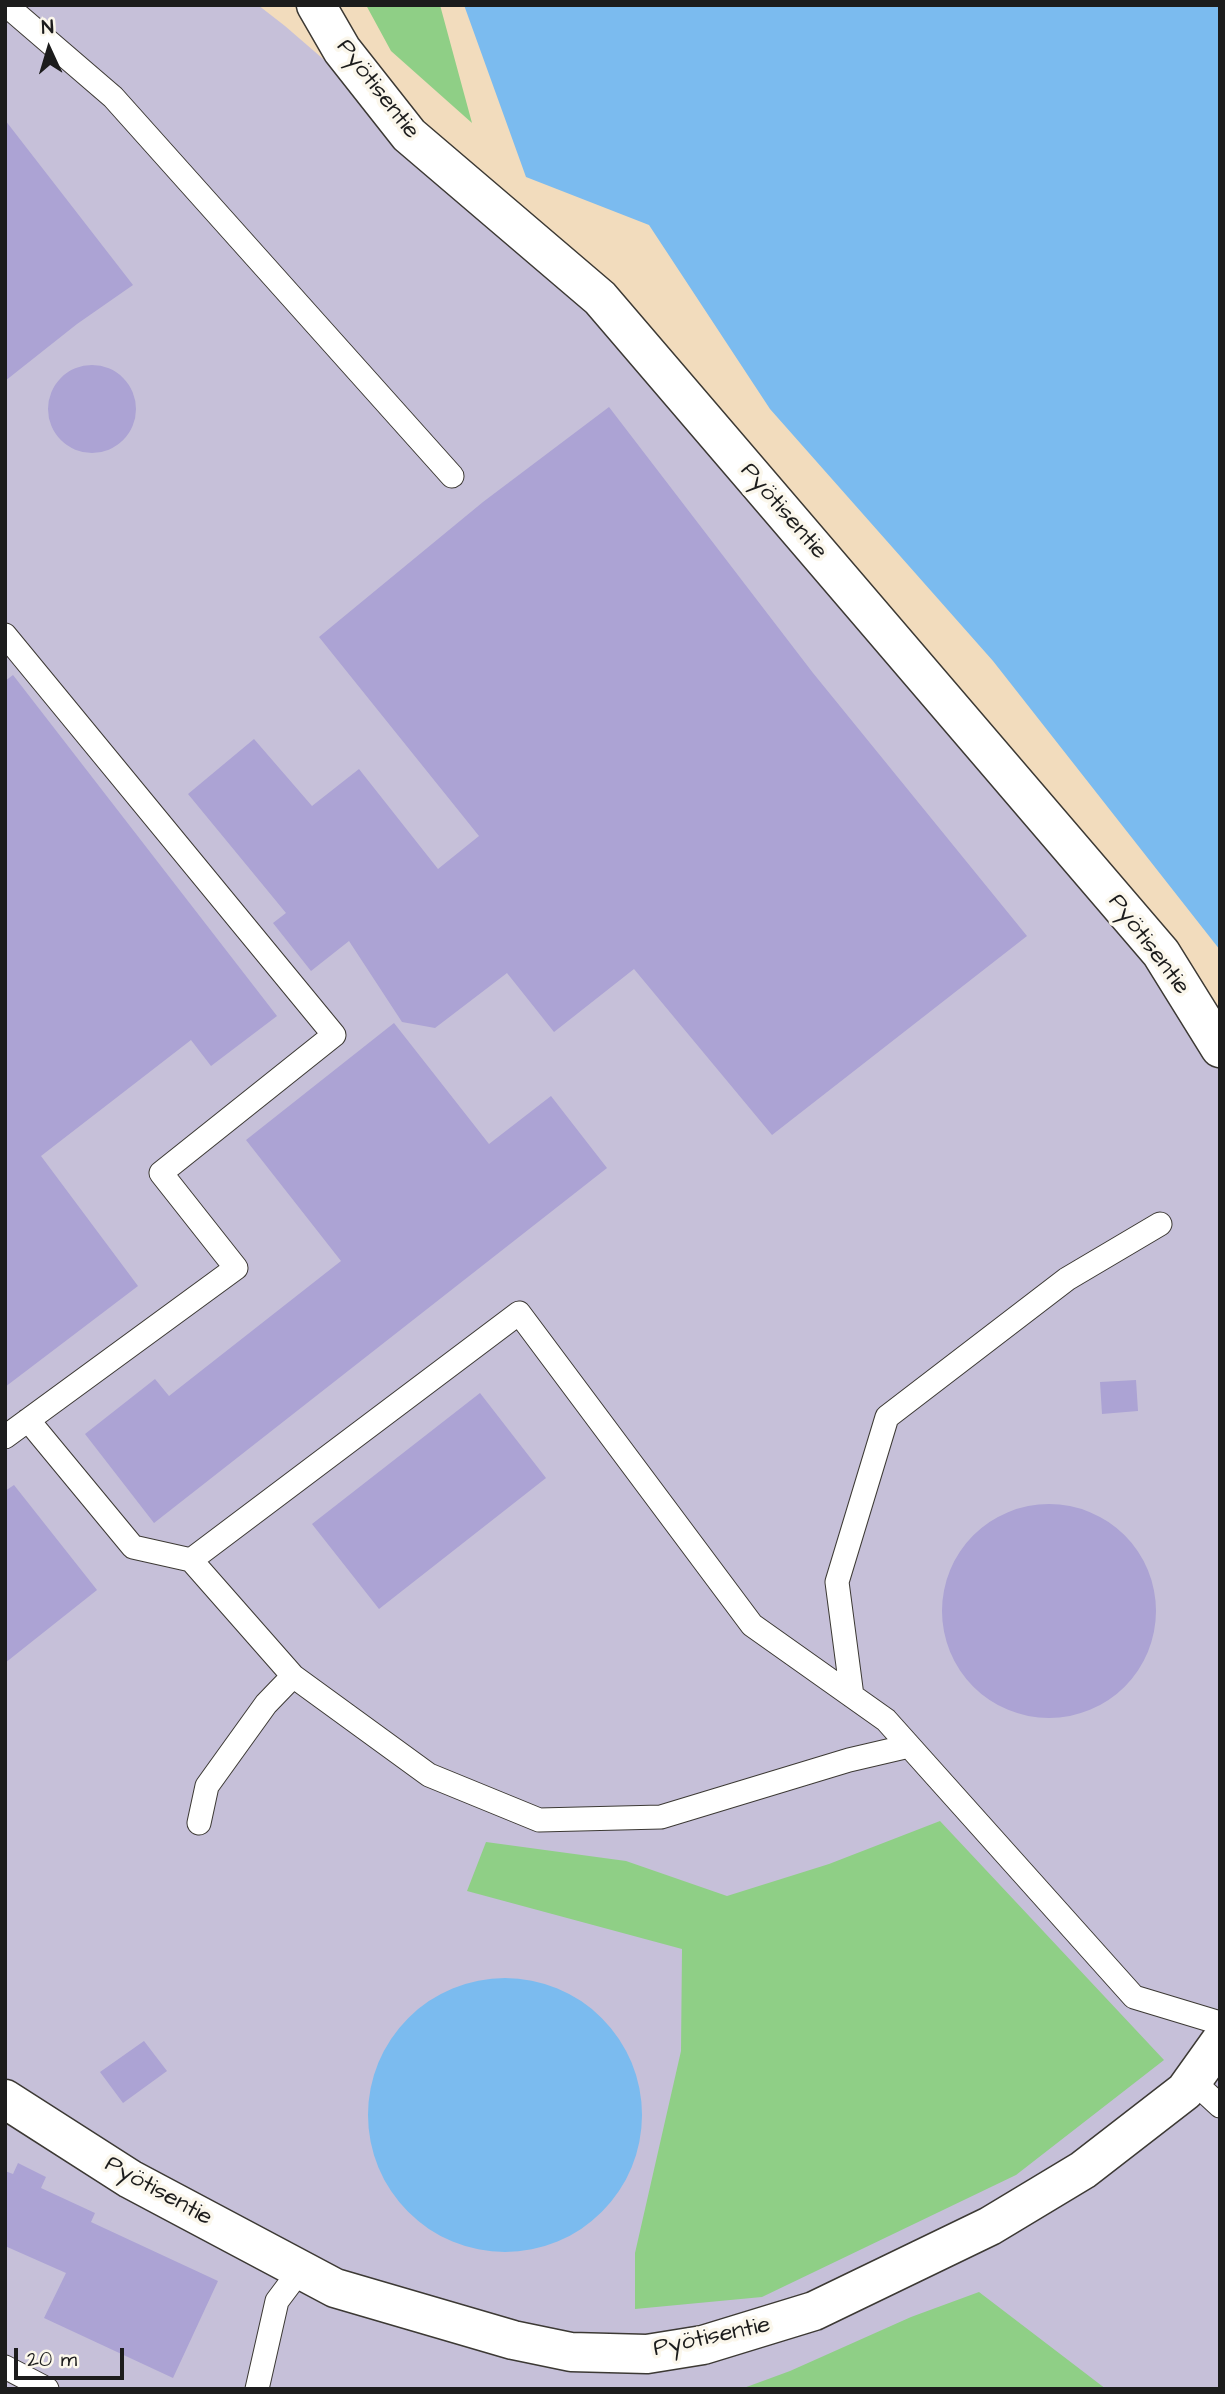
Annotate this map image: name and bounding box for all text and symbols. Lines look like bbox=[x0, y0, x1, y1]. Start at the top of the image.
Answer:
north arrow bbox=[14, 14, 84, 84]
text: N bbox=[41, 14, 54, 41]
street label: Pyötisentie bbox=[329, 34, 425, 146]
street label: Pyötisentie bbox=[733, 458, 833, 566]
street label: Pyötisentie bbox=[1101, 889, 1195, 1001]
street label: Pyötisentie bbox=[99, 2151, 217, 2233]
street label: Pyötisentie bbox=[651, 2312, 773, 2364]
scale bar bbox=[18, 2334, 128, 2378]
text: 20 m bbox=[27, 2345, 77, 2374]

